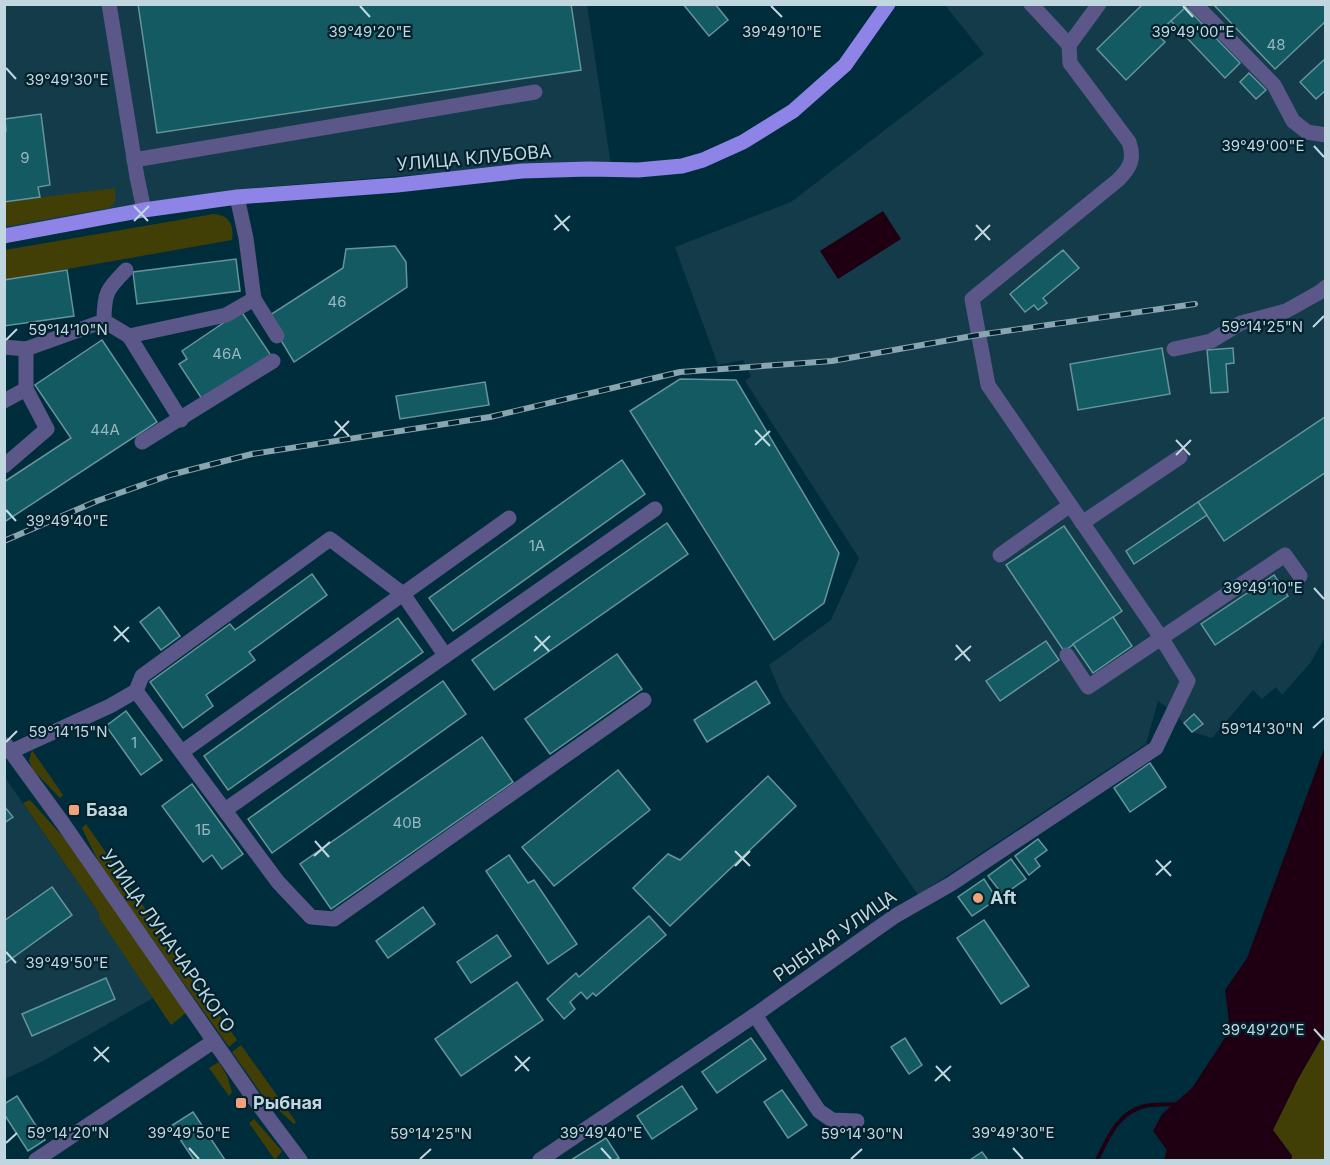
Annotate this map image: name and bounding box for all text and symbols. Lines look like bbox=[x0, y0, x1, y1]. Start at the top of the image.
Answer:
text: 39°49'20"E bbox=[329, 22, 411, 41]
text: 39°49'10"E bbox=[742, 22, 822, 41]
text: 39°49'00"E bbox=[1151, 22, 1235, 41]
house number: 48 bbox=[1267, 35, 1285, 54]
text: 39°49'30"E bbox=[26, 70, 108, 89]
text: 39°49'00"E bbox=[1221, 136, 1305, 155]
street label: УЛИЦА КЛУБОВА bbox=[396, 140, 552, 175]
house number: 9 bbox=[20, 148, 30, 167]
house number: 46 bbox=[328, 292, 347, 311]
text: 59°14'25"N bbox=[1221, 317, 1303, 336]
text: 59°14'10"N bbox=[28, 320, 108, 339]
house number: 46А bbox=[212, 344, 242, 363]
house number: 44А bbox=[90, 420, 120, 439]
text: 39°49'40"E bbox=[26, 511, 108, 530]
house number: 1А bbox=[529, 536, 545, 555]
text: 39°49'10"E bbox=[1223, 578, 1303, 597]
text: 59°14'30"N bbox=[1221, 719, 1303, 738]
text: 59°14'15"N bbox=[28, 722, 108, 741]
house number: 1 bbox=[131, 733, 137, 752]
place label: База bbox=[86, 799, 128, 820]
marker: База bbox=[67, 803, 81, 817]
house number: 40В bbox=[393, 813, 421, 832]
house number: 1Б bbox=[195, 820, 211, 839]
street label: УЛИЦА ЛУНАЧАРСКОГО bbox=[97, 845, 240, 1036]
street label: РЫБНАЯ УЛИЦА bbox=[769, 885, 900, 986]
place label: Aft bbox=[990, 887, 1017, 908]
marker: Aft bbox=[971, 891, 985, 905]
text: 39°49'50"E bbox=[26, 953, 108, 972]
text: 39°49'20"E bbox=[1222, 1020, 1304, 1039]
place label: Рыбная bbox=[253, 1092, 322, 1113]
marker: Рыбная bbox=[234, 1096, 248, 1110]
text: 59°14'20"N bbox=[27, 1123, 109, 1142]
text: 39°49'50"E bbox=[148, 1123, 230, 1142]
text: 39°49'40"E bbox=[560, 1123, 642, 1142]
text: 39°49'30"E bbox=[972, 1123, 1054, 1142]
text: 59°14'25"N bbox=[390, 1124, 472, 1143]
text: 59°14'30"N bbox=[821, 1124, 903, 1143]

